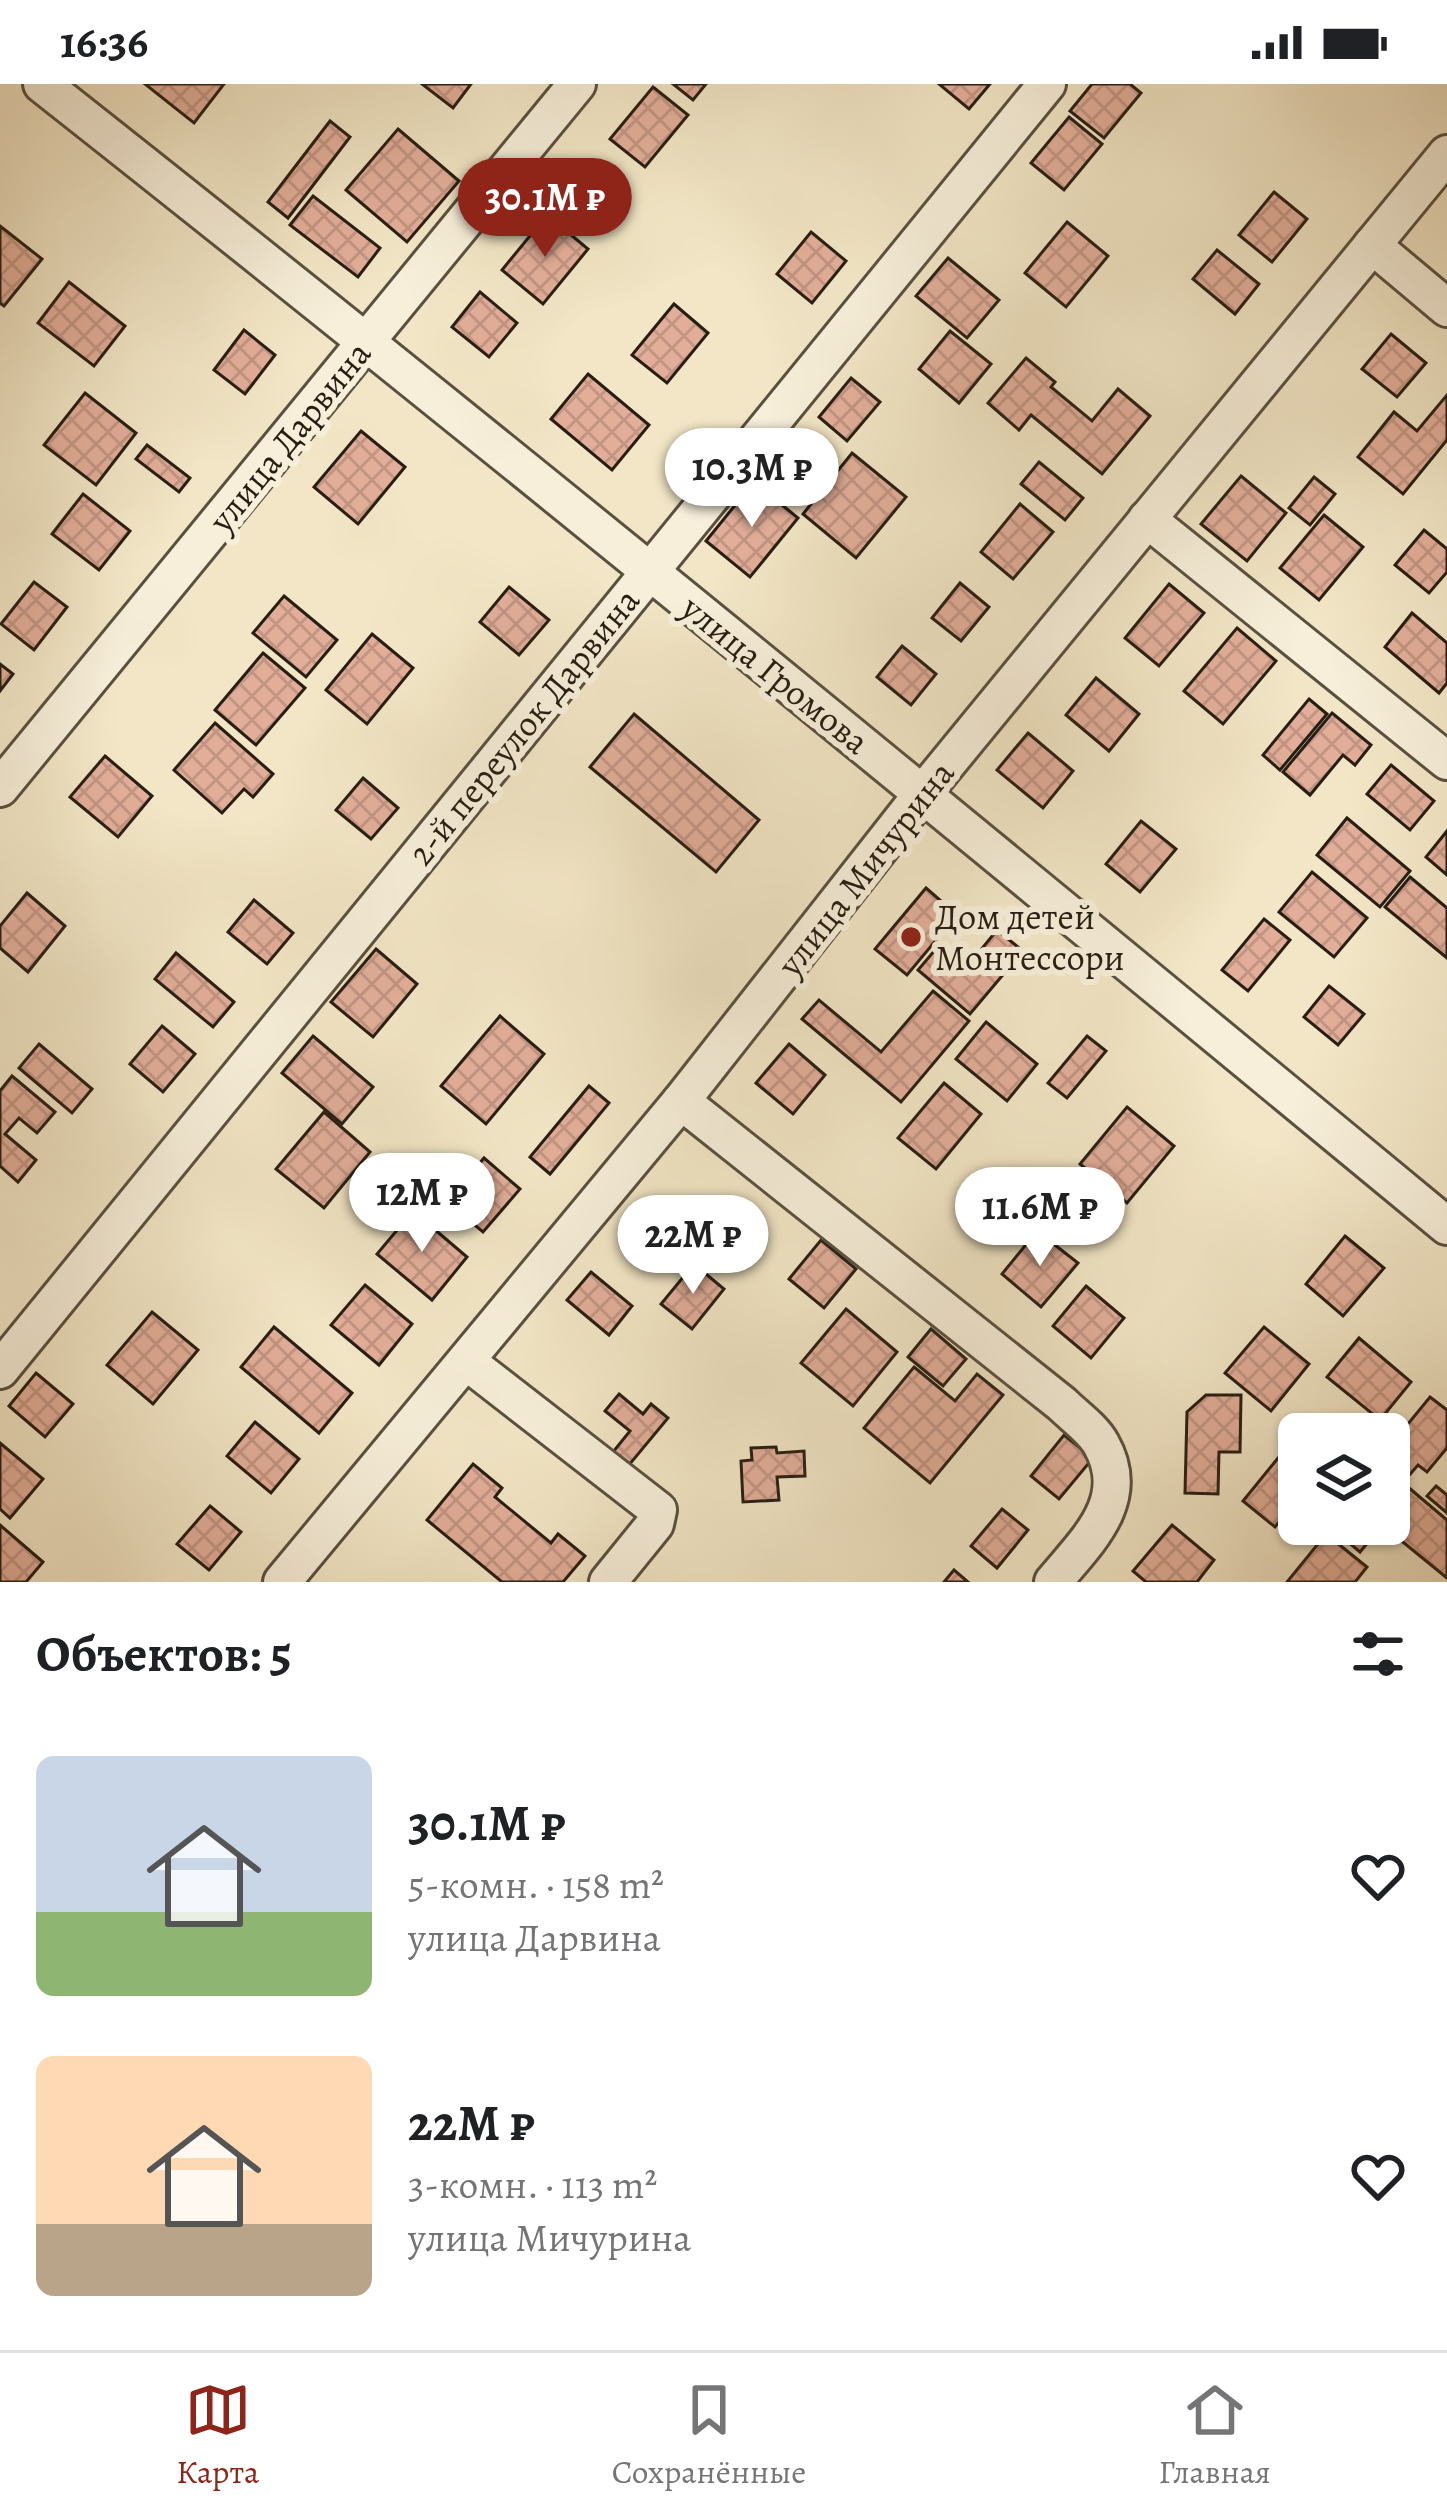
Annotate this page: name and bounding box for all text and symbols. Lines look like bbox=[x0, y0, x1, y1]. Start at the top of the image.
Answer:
text: 16:36 bbox=[60, 11, 148, 73]
pin: 30.1M ₽ bbox=[434, 158, 656, 260]
text: 30.1M ₽ bbox=[485, 170, 605, 223]
street label: улица Дарвина bbox=[196, 330, 382, 543]
pin: 10.3M ₽ bbox=[641, 428, 863, 530]
text: 10.3M ₽ bbox=[692, 440, 812, 493]
street label: 2-й переулок Дарвина bbox=[396, 577, 651, 875]
street label: улица Громова bbox=[671, 583, 880, 766]
street label: улица Мичурина bbox=[765, 750, 965, 987]
place label: Дом детей Монтессори bbox=[935, 892, 1125, 982]
marker: Дом детей Монтессори bbox=[898, 924, 924, 950]
pin: 12M ₽ bbox=[338, 1153, 506, 1255]
text: 12M ₽ bbox=[376, 1165, 468, 1218]
pin: 11.6M ₽ bbox=[929, 1167, 1151, 1269]
text: 11.6M ₽ bbox=[982, 1179, 1098, 1232]
pin: 22M ₽ bbox=[609, 1195, 777, 1297]
text: 22M ₽ bbox=[644, 1207, 742, 1260]
map controls bbox=[1278, 1413, 1410, 1545]
button: layers bbox=[1278, 1413, 1410, 1545]
text: Объектов: 5 bbox=[36, 1619, 292, 1689]
icon: filters bbox=[1345, 1621, 1411, 1687]
text: 30.1M ₽ bbox=[408, 1788, 566, 1858]
icon: home bbox=[132, 1804, 276, 1948]
icon: heart bbox=[1345, 1843, 1411, 1909]
text: 5-комн. · 158 m² bbox=[408, 1858, 664, 1911]
text: улица Дарвина bbox=[408, 1911, 661, 1964]
text: 22M ₽ bbox=[408, 2088, 535, 2158]
icon: home bbox=[132, 2104, 276, 2248]
icon: heart bbox=[1345, 2143, 1411, 2209]
text: 3-комн. · 113 m² bbox=[408, 2158, 657, 2211]
text: улица Мичурина bbox=[408, 2211, 691, 2264]
tab: Карта bbox=[176, 2377, 259, 2494]
tab: Сохранённые bbox=[612, 2377, 806, 2494]
tab: Главная bbox=[1159, 2377, 1271, 2494]

